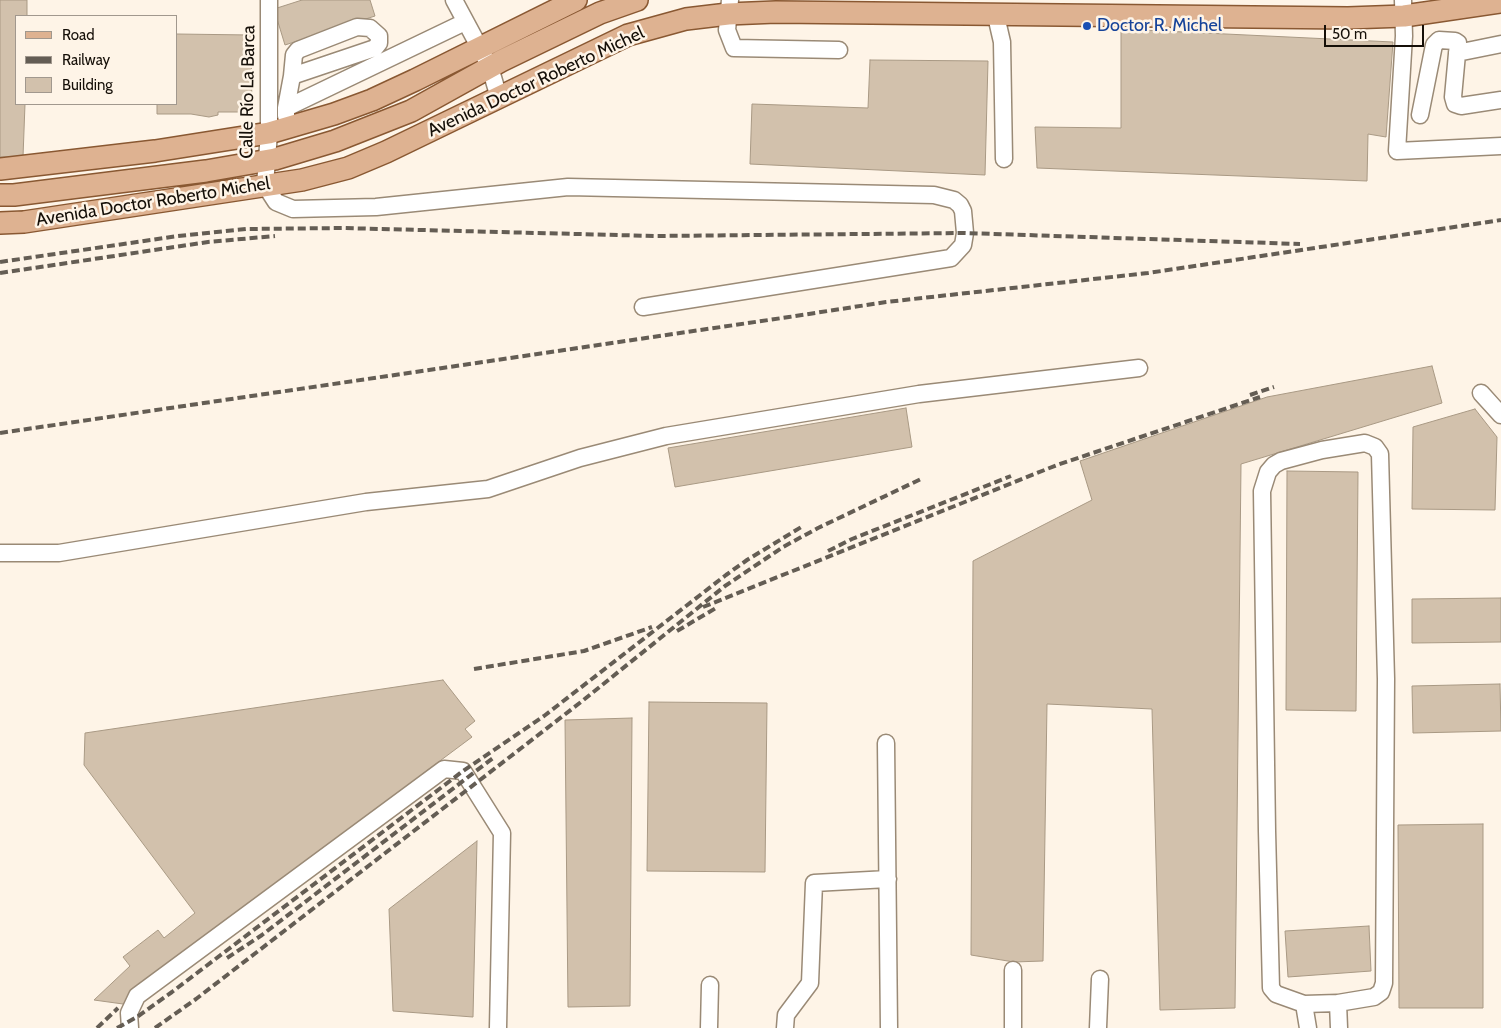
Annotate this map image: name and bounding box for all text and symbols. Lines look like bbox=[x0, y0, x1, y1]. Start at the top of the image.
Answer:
legend bbox=[15, 15, 178, 105]
place label: Doctor R. Michel bbox=[1097, 15, 1222, 37]
scale bar bbox=[1326, 15, 1426, 47]
marker: Doctor R. Michel bbox=[1081, 20, 1093, 32]
street label: Avenida Doctor Roberto Michel bbox=[424, 22, 648, 142]
street label: Calle Río La Barca bbox=[236, 25, 260, 159]
text: 50 m bbox=[1332, 25, 1367, 43]
text: Road bbox=[62, 26, 95, 44]
text: Railway bbox=[62, 51, 110, 69]
text: Building bbox=[62, 76, 113, 94]
street label: Avenida Doctor Roberto Michel bbox=[35, 173, 271, 231]

